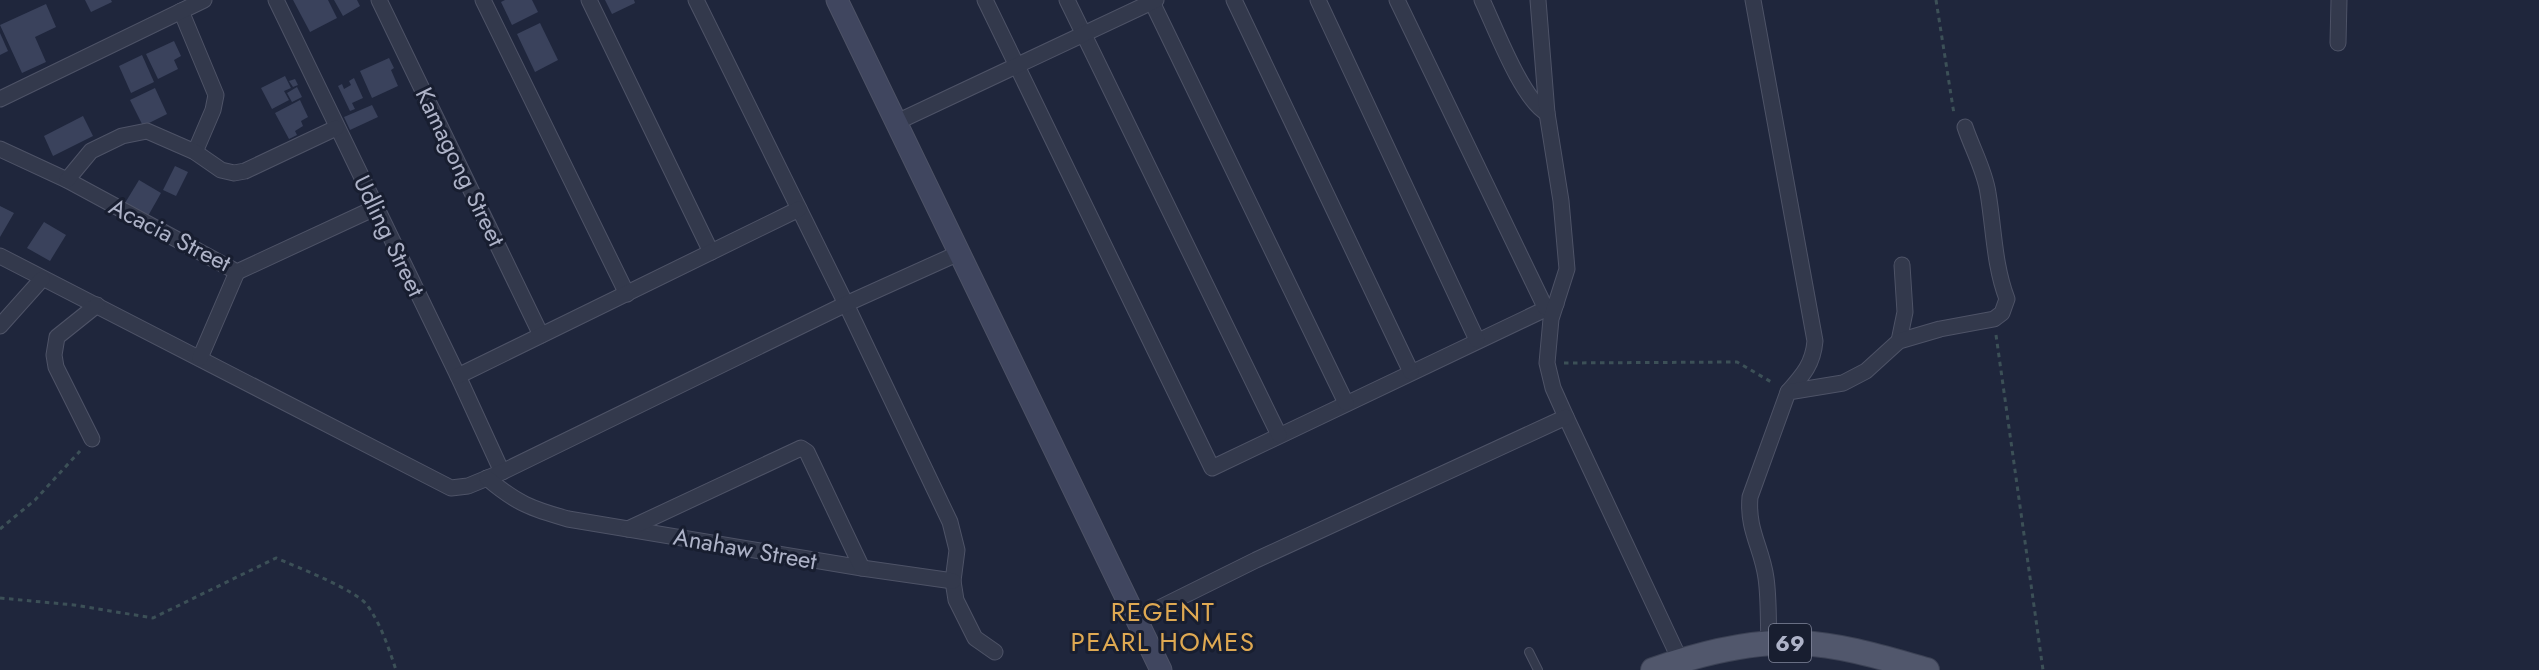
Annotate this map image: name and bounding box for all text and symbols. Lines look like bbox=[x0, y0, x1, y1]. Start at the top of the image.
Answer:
street label: Kamagong Street bbox=[407, 81, 514, 252]
street label: Udling Street bbox=[345, 169, 434, 303]
street label: Acacia Street bbox=[103, 189, 237, 280]
street label: Anahaw Street bbox=[671, 519, 820, 578]
district label: REGENT PEARL HOMES bbox=[1070, 593, 1256, 661]
road number: 69 bbox=[1769, 624, 1811, 662]

